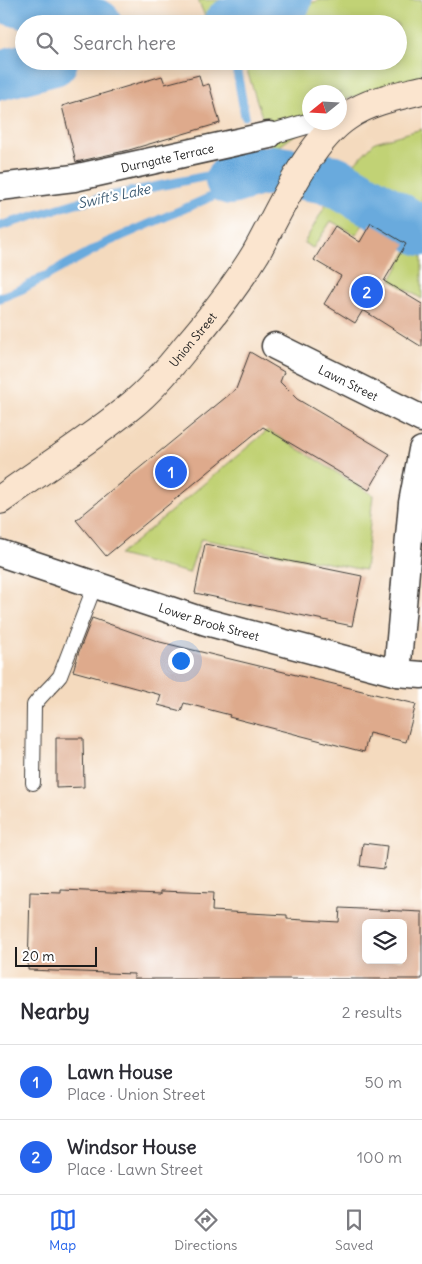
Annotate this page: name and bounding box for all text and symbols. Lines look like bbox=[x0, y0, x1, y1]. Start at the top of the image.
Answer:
search box bbox=[15, 15, 407, 70]
icon: search bbox=[33, 29, 61, 57]
text: Search here bbox=[73, 31, 176, 55]
north arrow bbox=[302, 85, 347, 130]
street label: Durngate Terrace bbox=[119, 140, 215, 175]
water label: Swift's Lake bbox=[76, 179, 153, 212]
pin: 2 bbox=[351, 273, 383, 311]
street label: Union Street bbox=[166, 309, 219, 370]
street label: Lawn Street bbox=[316, 361, 381, 404]
pin: 1 bbox=[155, 453, 187, 491]
street label: Lower Brook Street bbox=[157, 599, 261, 643]
your location bbox=[168, 648, 194, 674]
map controls bbox=[362, 919, 407, 964]
button: layers bbox=[362, 919, 407, 964]
scale bar bbox=[15, 944, 98, 967]
text: 20 m bbox=[22, 947, 55, 965]
text: Nearby bbox=[20, 998, 90, 1025]
text: 2 results bbox=[342, 1002, 402, 1022]
text: Lawn House bbox=[67, 1060, 173, 1084]
text: 1 bbox=[33, 1072, 39, 1092]
text: 50 m bbox=[364, 1072, 402, 1092]
text: Place · Union Street bbox=[67, 1084, 205, 1104]
text: Windsor House bbox=[67, 1135, 197, 1159]
text: 2 bbox=[32, 1147, 40, 1167]
text: 100 m bbox=[357, 1147, 402, 1167]
text: Place · Lawn Street bbox=[67, 1159, 203, 1179]
tab: Map bbox=[49, 1206, 77, 1254]
tab: Directions bbox=[174, 1206, 237, 1254]
tab: Saved bbox=[335, 1206, 373, 1254]

